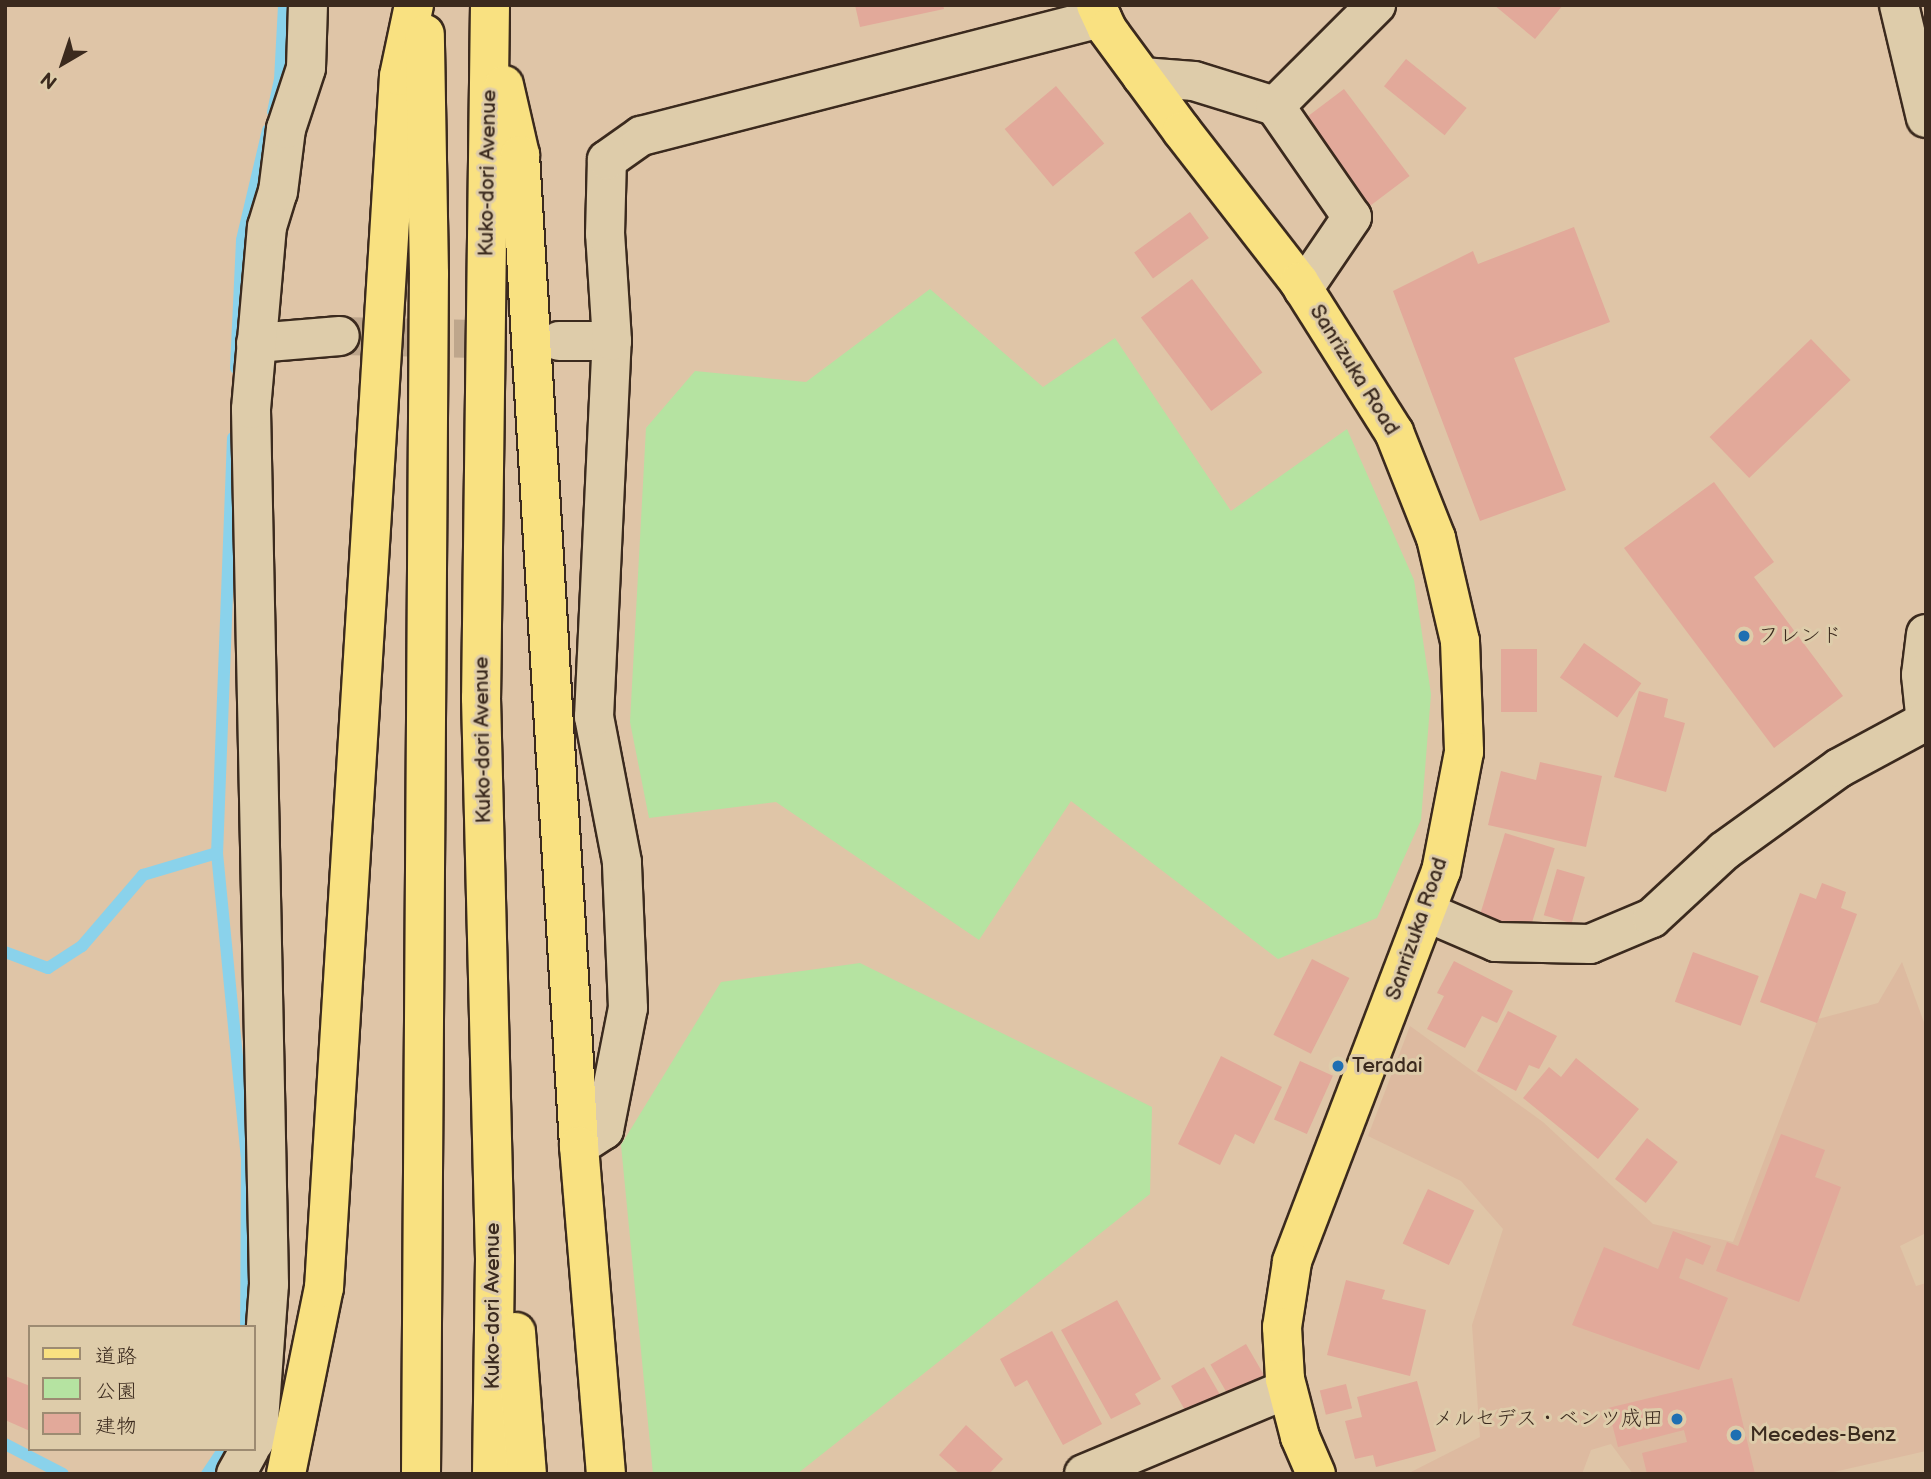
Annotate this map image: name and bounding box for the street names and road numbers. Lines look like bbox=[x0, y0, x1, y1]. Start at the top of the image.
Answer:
street label: Kuko-dori Avenue bbox=[474, 89, 502, 257]
street label: Sanrizuka Road bbox=[1304, 300, 1404, 440]
street label: Kuko-dori Avenue bbox=[469, 656, 497, 824]
street label: Sanrizuka Road bbox=[1381, 854, 1453, 1004]
street label: Kuko-dori Avenue bbox=[480, 1223, 506, 1389]

